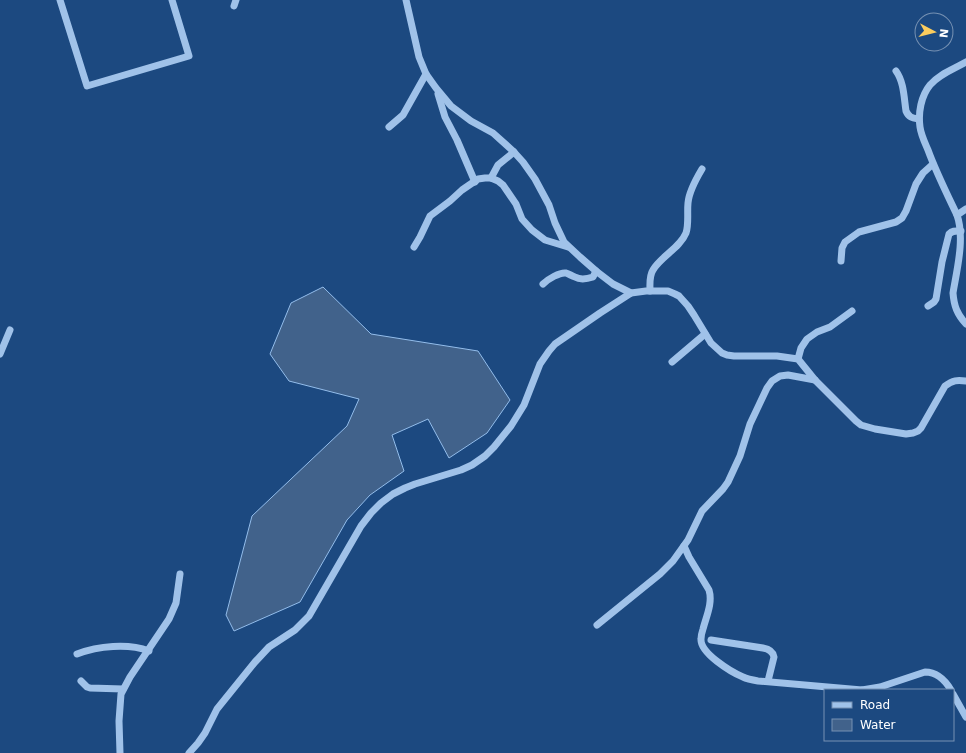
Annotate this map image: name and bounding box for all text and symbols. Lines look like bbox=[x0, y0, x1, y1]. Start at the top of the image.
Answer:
north arrow bbox=[914, 12, 954, 52]
text: N bbox=[936, 28, 950, 39]
legend bbox=[824, 689, 954, 741]
text: Road bbox=[860, 698, 890, 712]
text: Water bbox=[860, 718, 896, 732]

